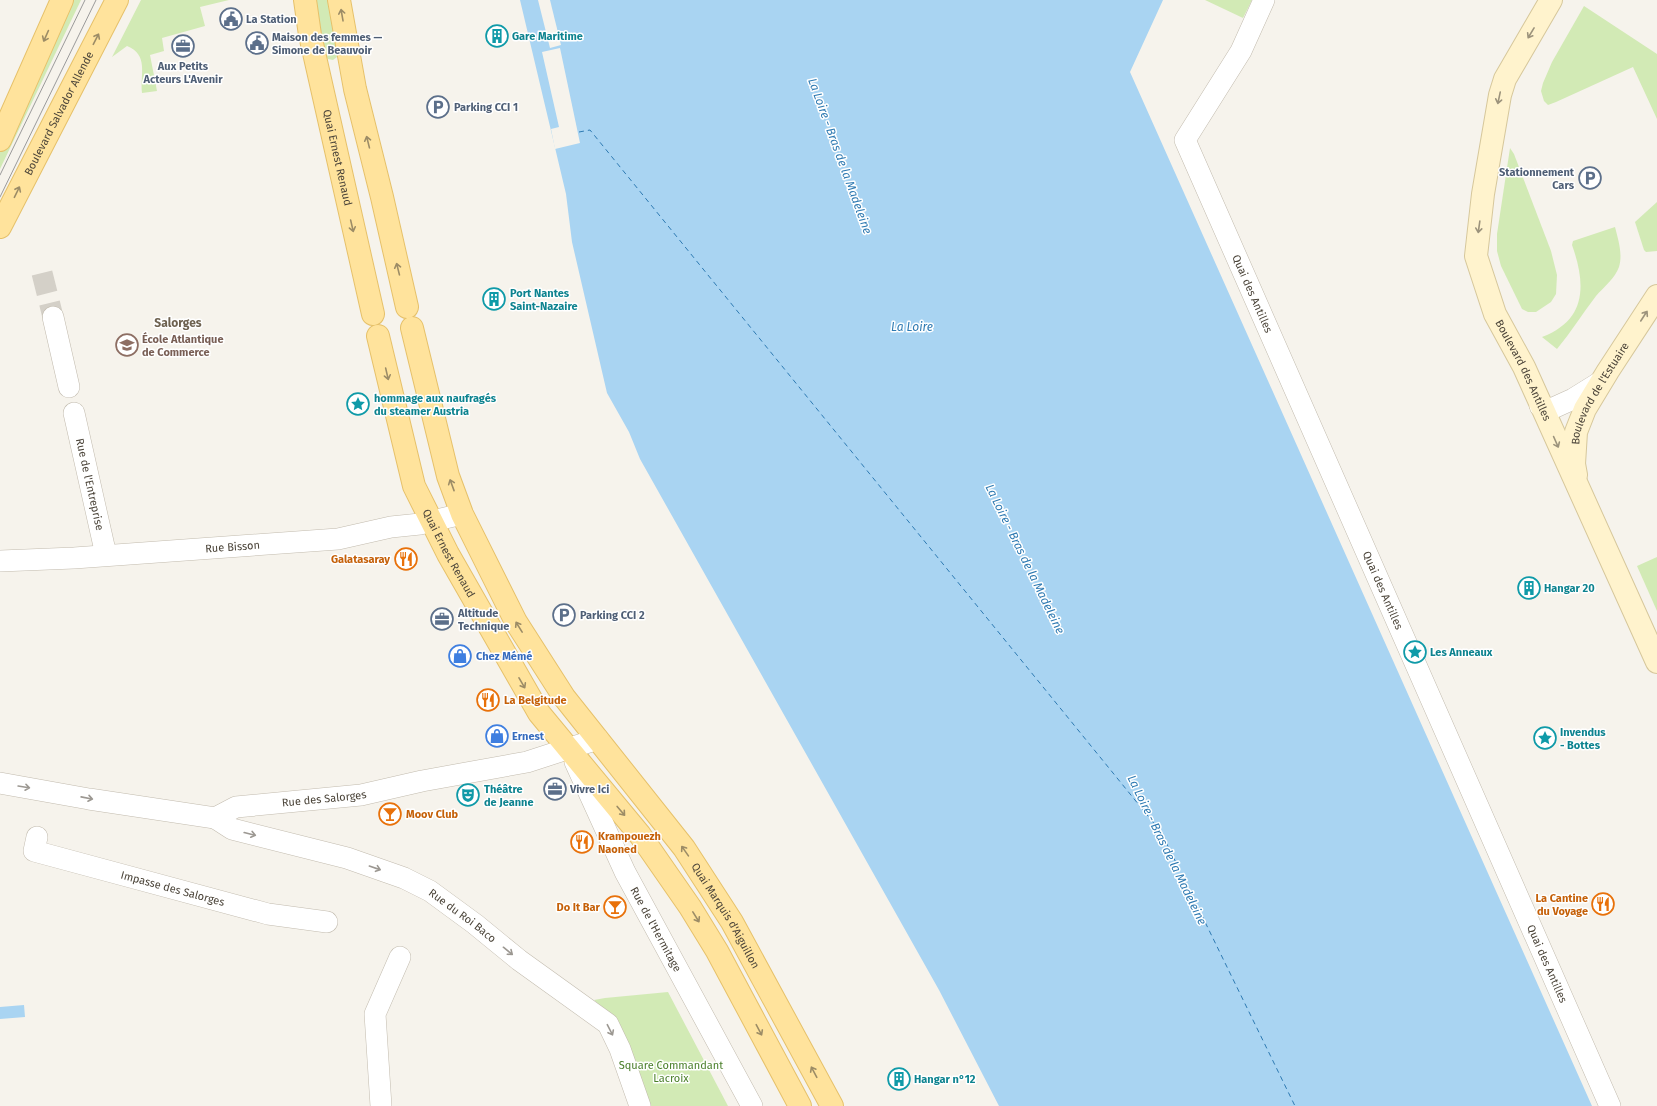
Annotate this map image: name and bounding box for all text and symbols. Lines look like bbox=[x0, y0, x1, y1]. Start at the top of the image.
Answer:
public building icon: La Station bbox=[218, 6, 244, 32]
one-way arrow bbox=[337, 9, 345, 22]
place label: La Station bbox=[246, 13, 297, 26]
building icon: Gare Maritime bbox=[484, 23, 510, 49]
one-way arrow bbox=[1527, 27, 1535, 39]
one-way arrow bbox=[42, 29, 49, 41]
public building icon: Maison des femmes — Simone de Beauvoir bbox=[244, 30, 270, 56]
place label: Gare Maritime bbox=[512, 30, 583, 43]
place label: Maison des femmes — Simone de Beauvoir bbox=[272, 31, 383, 57]
one-way arrow bbox=[93, 33, 100, 45]
office icon: Aux Petits Acteurs L'Avenir bbox=[170, 33, 196, 59]
street label: Boulevard Salvador Allende bbox=[21, 49, 96, 177]
place label: Aux Petits Acteurs L'Avenir bbox=[142, 60, 223, 86]
water label: La Loire - Bras de la Madeleine bbox=[805, 76, 875, 236]
one-way arrow bbox=[1495, 92, 1503, 105]
parking icon: Parking CCI 1 bbox=[425, 94, 451, 120]
place label: Parking CCI 1 bbox=[454, 101, 518, 114]
street label: Quai Ernest Renaud bbox=[320, 108, 355, 207]
one-way arrow bbox=[364, 136, 372, 149]
parking icon: Stationnement Cars bbox=[1577, 165, 1603, 191]
place label: Stationnement Cars bbox=[1499, 166, 1575, 192]
one-way arrow bbox=[14, 186, 21, 198]
one-way arrow bbox=[349, 219, 357, 232]
one-way arrow bbox=[1475, 220, 1483, 233]
street label: Quai des Antilles bbox=[1230, 253, 1275, 335]
one-way arrow bbox=[393, 262, 401, 275]
building icon: Port Nantes Saint-Nazaire bbox=[481, 286, 507, 312]
place label: Port Nantes Saint-Nazaire bbox=[510, 287, 578, 313]
one-way arrow bbox=[1640, 311, 1648, 322]
district label: Salorges bbox=[154, 316, 202, 330]
street label: Boulevard des Antilles bbox=[1493, 317, 1554, 423]
water label: La Loire bbox=[891, 320, 933, 334]
school or university icon: École Atlantique de Commerce bbox=[114, 332, 140, 358]
place label: École Atlantique de Commerce bbox=[142, 332, 223, 359]
street label: Boulevard de l'Estuaire bbox=[1569, 340, 1631, 445]
one-way arrow bbox=[383, 367, 391, 380]
place icon: hommage aux naufragés du steamer Austria bbox=[345, 391, 371, 417]
place label: hommage aux naufragés du steamer Austria bbox=[374, 392, 497, 418]
one-way arrow bbox=[1553, 435, 1561, 447]
street label: Rue de l'Entreprise bbox=[73, 437, 107, 532]
one-way arrow bbox=[447, 479, 455, 491]
water label: La Loire - Bras de la Madeleine bbox=[983, 482, 1067, 636]
street label: Quai Ernest Renaud bbox=[420, 507, 478, 600]
street label: Rue Bisson bbox=[205, 538, 260, 555]
restaurant icon: Galatasaray bbox=[393, 546, 419, 572]
street label: Quai des Antilles bbox=[1360, 549, 1406, 631]
place label: Galatasaray bbox=[331, 553, 390, 566]
building icon: Hangar 20 bbox=[1516, 575, 1542, 601]
place label: Hangar 20 bbox=[1544, 582, 1595, 595]
parking icon: Parking CCI 2 bbox=[551, 602, 577, 628]
office icon: Altitude Technique bbox=[429, 606, 455, 632]
place label: Altitude Technique bbox=[457, 607, 509, 633]
place label: Parking CCI 2 bbox=[580, 609, 645, 622]
one-way arrow bbox=[515, 621, 523, 633]
place icon: Les Anneaux bbox=[1402, 639, 1428, 665]
shop icon: Chez Mémé bbox=[447, 643, 473, 669]
place label: Les Anneaux bbox=[1430, 646, 1493, 659]
place label: Chez Mémé bbox=[476, 650, 532, 663]
one-way arrow bbox=[519, 677, 527, 689]
restaurant icon: La Belgitude bbox=[475, 687, 501, 713]
place label: La Belgitude bbox=[504, 694, 567, 707]
shop icon: Ernest bbox=[484, 723, 510, 749]
place icon: Invendus - Bottes bbox=[1532, 725, 1558, 751]
place label: Invendus - Bottes bbox=[1560, 726, 1606, 752]
place label: Ernest bbox=[512, 730, 545, 743]
water label: La Loire - Bras de la Madeleine bbox=[1125, 773, 1209, 927]
office icon: Vivre Ici bbox=[542, 776, 568, 802]
theatre icon: Théâtre de Jeanne bbox=[455, 782, 481, 808]
one-way arrow bbox=[18, 783, 31, 791]
place label: Théâtre de Jeanne bbox=[484, 783, 534, 809]
place label: Vivre Ici bbox=[569, 783, 609, 796]
street label: Rue des Salorges bbox=[281, 787, 368, 809]
one-way arrow bbox=[80, 795, 93, 803]
bar icon: Moov Club bbox=[377, 801, 403, 827]
one-way arrow bbox=[616, 806, 625, 817]
place label: Moov Club bbox=[406, 808, 458, 821]
restaurant icon: Krampouezh Naoned bbox=[569, 829, 595, 855]
place label: Krampouezh Naoned bbox=[598, 830, 661, 856]
one-way arrow bbox=[243, 831, 256, 838]
one-way arrow bbox=[681, 845, 689, 856]
street label: Quai Marquis d'Aiguillon bbox=[689, 860, 762, 971]
one-way arrow bbox=[369, 865, 381, 873]
street label: Impasse des Salorges bbox=[119, 868, 226, 909]
street label: Rue de l'Hermitage bbox=[628, 885, 684, 974]
street label: Rue du Roi Baco bbox=[426, 886, 499, 945]
restaurant icon: La Cantine du Voyage bbox=[1590, 891, 1616, 917]
place label: La Cantine du Voyage bbox=[1535, 892, 1588, 918]
bar icon: Do It Bar bbox=[602, 894, 628, 920]
place label: Do It Bar bbox=[557, 901, 601, 914]
one-way arrow bbox=[693, 911, 701, 923]
street label: Quai des Antilles bbox=[1525, 923, 1570, 1005]
one-way arrow bbox=[503, 947, 514, 956]
one-way arrow bbox=[607, 1024, 615, 1036]
one-way arrow bbox=[756, 1024, 764, 1036]
park label: Square Commandant Lacroix bbox=[619, 1059, 723, 1085]
one-way arrow bbox=[809, 1066, 817, 1078]
building icon: Hangar n°12 bbox=[886, 1066, 912, 1092]
place label: Hangar n°12 bbox=[914, 1073, 976, 1086]

